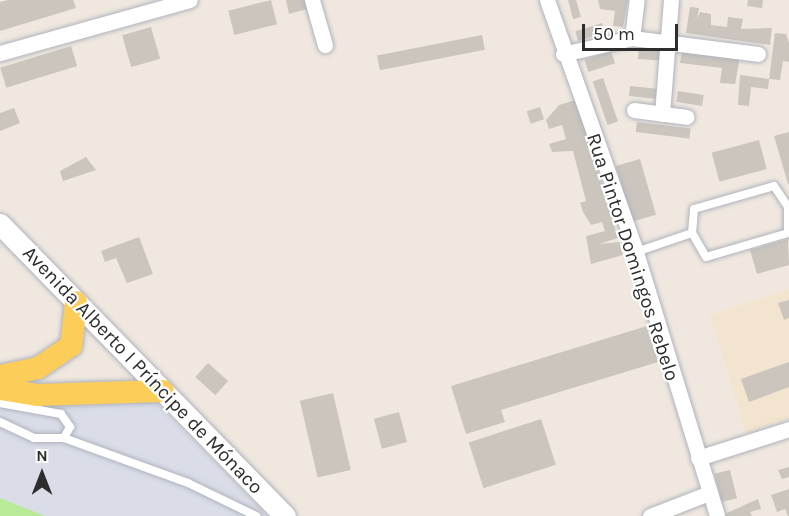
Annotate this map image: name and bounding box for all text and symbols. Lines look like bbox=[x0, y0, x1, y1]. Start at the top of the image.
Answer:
scale bar bbox=[585, 12, 681, 50]
text: 50 m bbox=[593, 23, 635, 45]
street label: Rua Pintor Domingos Rebelo bbox=[582, 130, 684, 384]
street label: Avenida Alberto I Príncipe de Mónaco bbox=[18, 241, 268, 499]
north arrow bbox=[12, 444, 72, 504]
text: N bbox=[36, 446, 48, 465]

